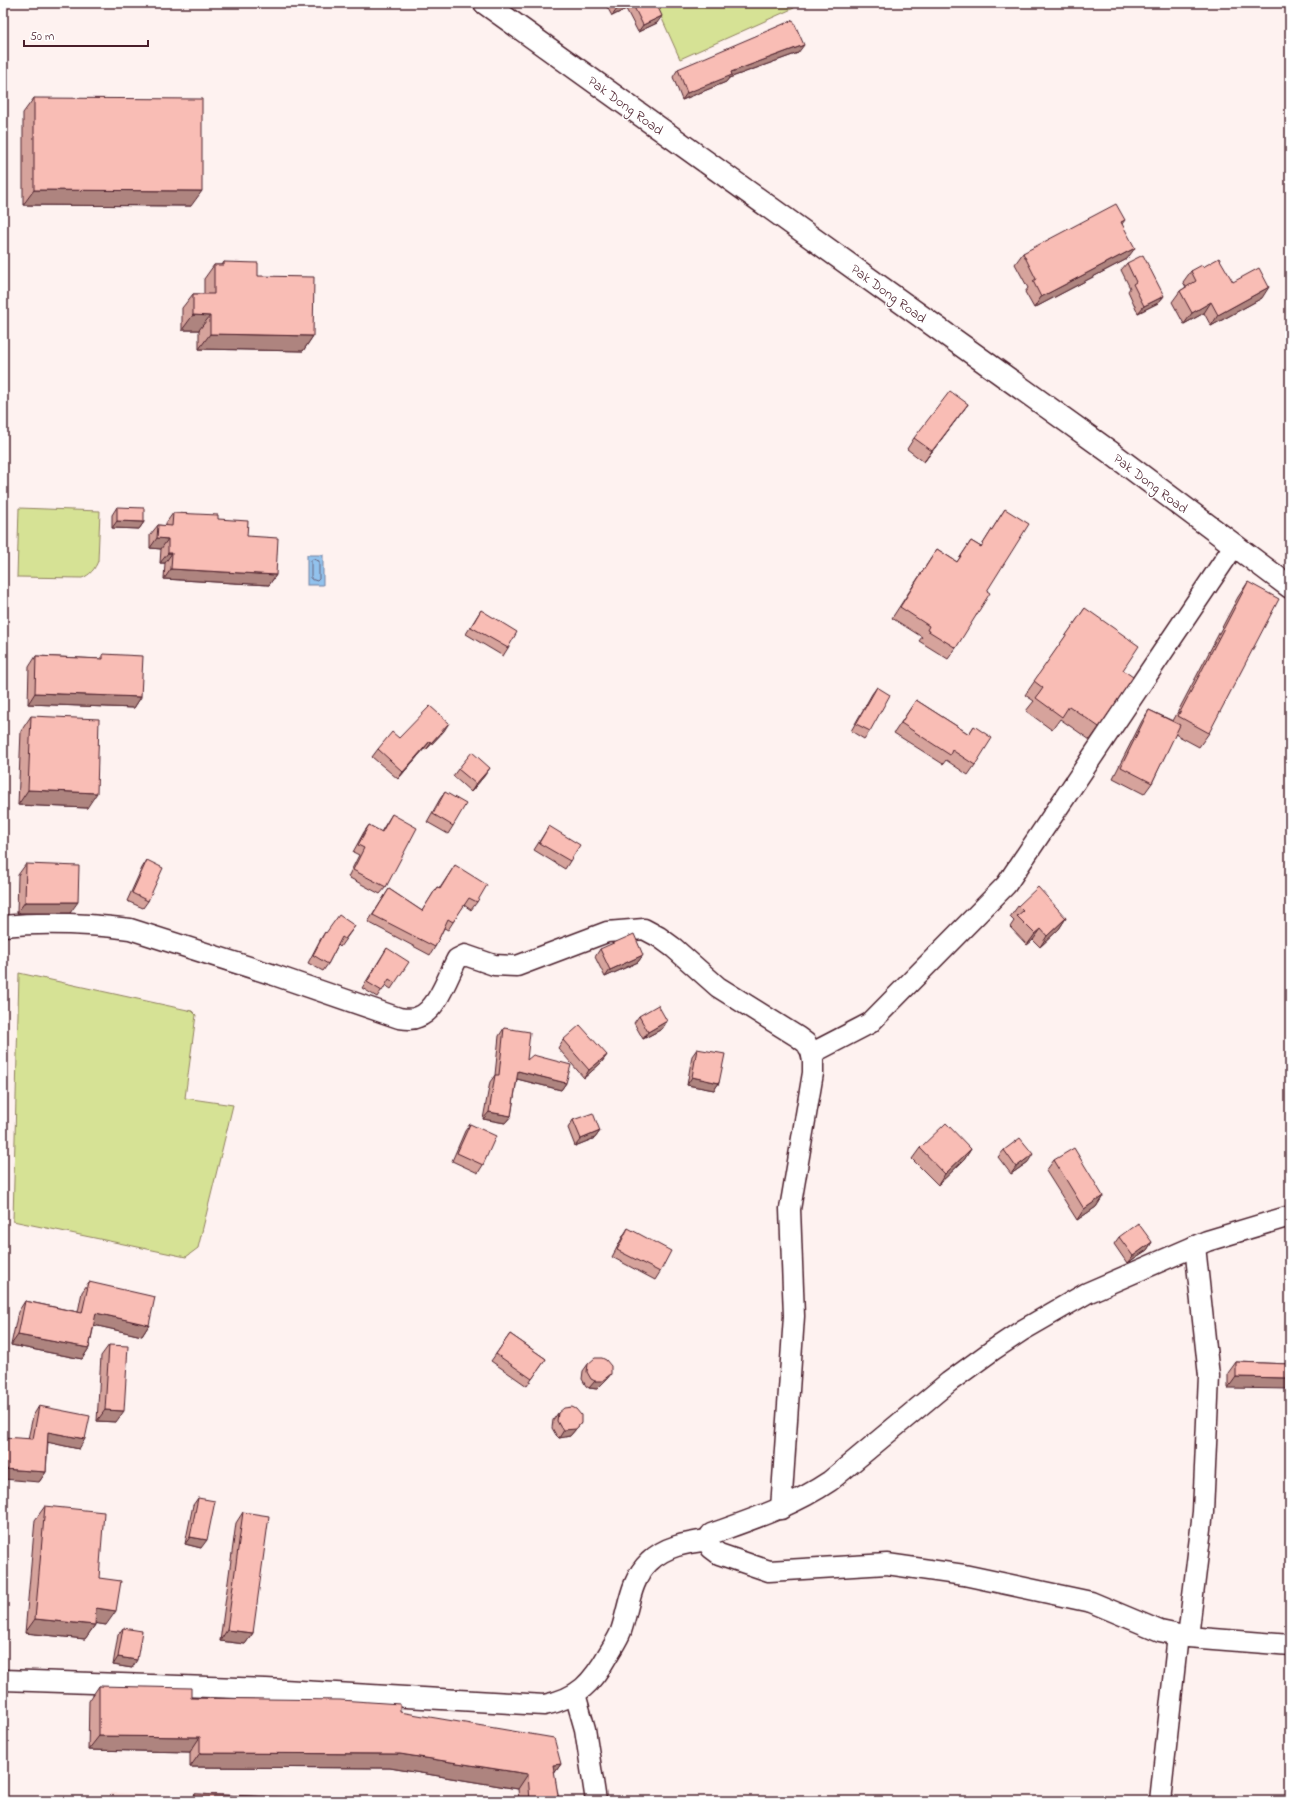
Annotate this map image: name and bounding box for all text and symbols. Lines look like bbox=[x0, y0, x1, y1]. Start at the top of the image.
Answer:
scale bar bbox=[24, 22, 148, 48]
text: 50 m bbox=[30, 28, 54, 46]
street label: Pak Dong Road bbox=[582, 72, 667, 142]
street label: Pak Dong Road bbox=[845, 260, 930, 330]
street label: Pak Dong Road bbox=[1108, 449, 1192, 520]

